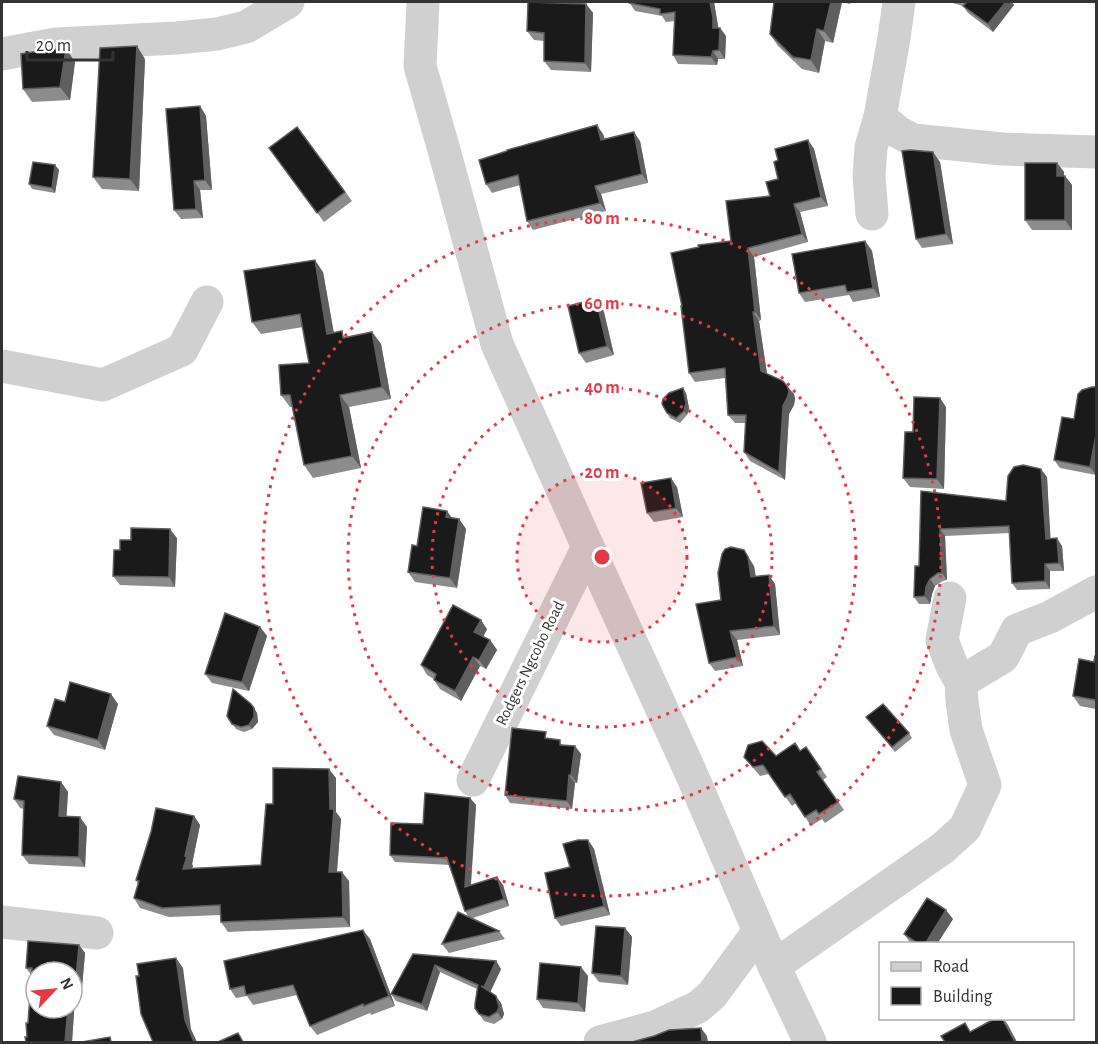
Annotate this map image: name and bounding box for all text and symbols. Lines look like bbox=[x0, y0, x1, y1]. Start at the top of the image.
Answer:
scale bar bbox=[27, 24, 112, 62]
text: 20 m bbox=[36, 37, 71, 55]
text: 80 m bbox=[584, 210, 620, 228]
text: 60 m bbox=[584, 295, 620, 313]
text: 40 m bbox=[584, 379, 620, 397]
text: 20 m bbox=[584, 464, 620, 482]
centre of rings bbox=[592, 547, 612, 567]
street label: Rodgers Ngcobo Road bbox=[493, 598, 567, 728]
legend bbox=[879, 942, 1074, 1020]
text: Road bbox=[933, 958, 969, 976]
north arrow bbox=[24, 960, 84, 1020]
text: N bbox=[57, 975, 76, 992]
text: Building bbox=[933, 988, 993, 1006]

